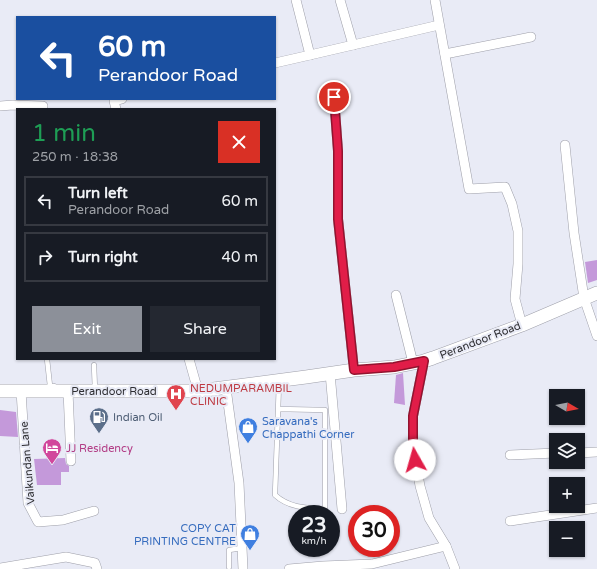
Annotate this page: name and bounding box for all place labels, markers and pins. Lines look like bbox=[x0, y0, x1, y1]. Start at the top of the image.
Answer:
pin bbox=[317, 80, 351, 114]
place label: NEDUMPARAMBIL CLINIC bbox=[190, 382, 293, 408]
hospital icon: NEDUMPARAMBIL CLINIC bbox=[165, 383, 187, 411]
fuel station icon: Indian Oil bbox=[88, 406, 110, 434]
place label: Indian Oil bbox=[113, 411, 162, 424]
place label: Saravana's Chappathi Corner bbox=[262, 415, 355, 441]
shop icon: Saravana's Chappathi Corner bbox=[237, 416, 259, 444]
hotel icon: JJ Residency bbox=[41, 437, 63, 465]
place label: JJ Residency bbox=[66, 442, 133, 455]
place label: COPY CAT PRINTING CENTRE bbox=[134, 522, 236, 548]
shop icon: COPY CAT PRINTING CENTRE bbox=[239, 523, 261, 551]

